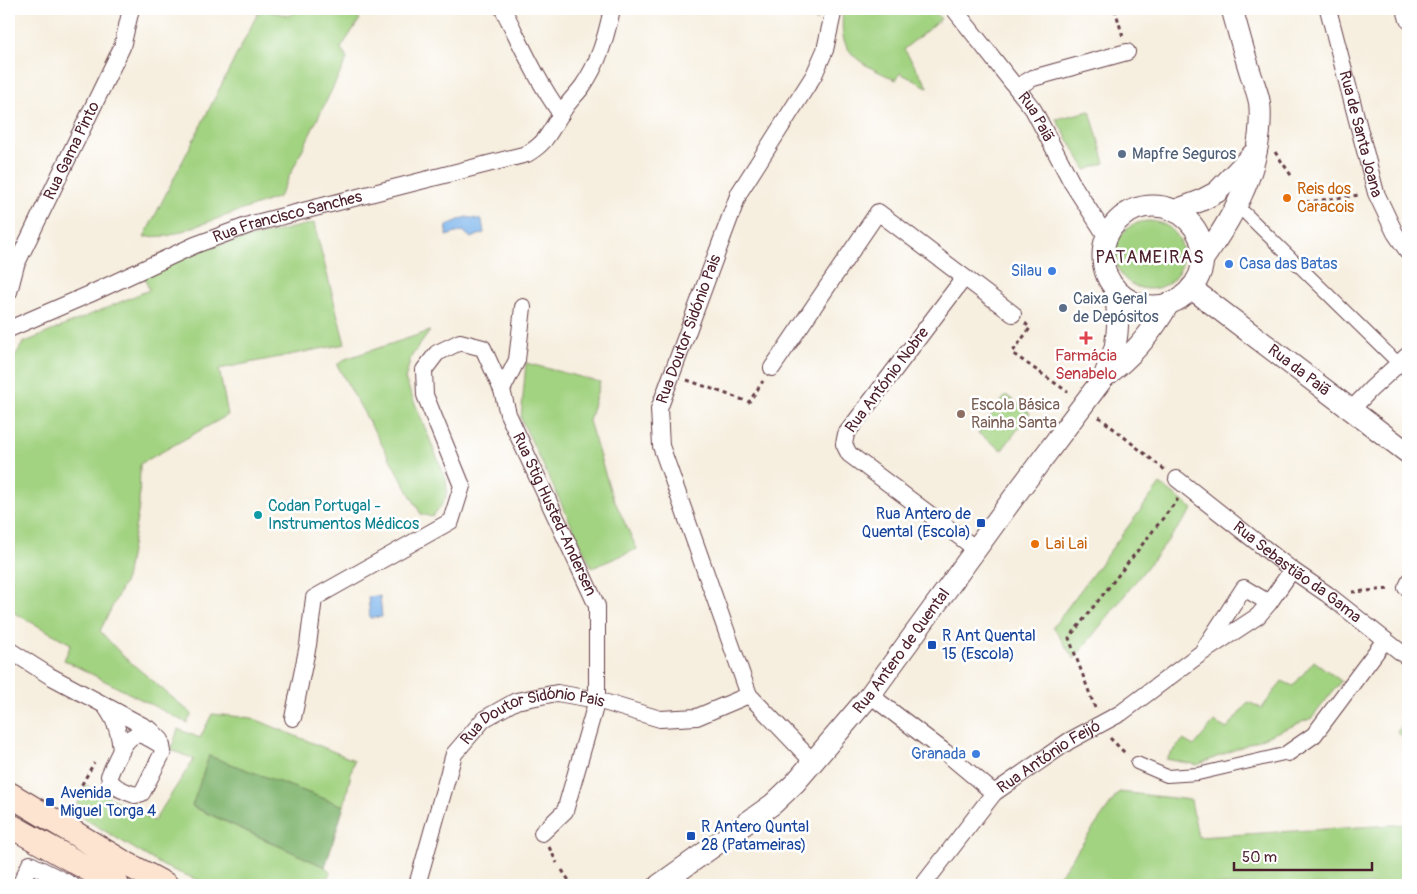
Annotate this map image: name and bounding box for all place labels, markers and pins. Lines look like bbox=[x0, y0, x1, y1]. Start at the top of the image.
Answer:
place label: Mapfre Seguros bbox=[1132, 144, 1236, 164]
marker: Mapfre Seguros bbox=[1116, 148, 1128, 160]
place label: Reis dos Caracois bbox=[1297, 179, 1354, 217]
marker: Reis dos Caracois bbox=[1281, 192, 1293, 204]
place label: Casa das Batas bbox=[1239, 254, 1337, 274]
marker: Casa das Batas bbox=[1223, 258, 1235, 270]
place label: Silau bbox=[1011, 261, 1042, 281]
marker: Silau bbox=[1046, 265, 1058, 277]
place label: Caixa Geral de Depósitos bbox=[1073, 289, 1159, 327]
marker: Caixa Geral de Depósitos bbox=[1057, 302, 1069, 314]
marker: Farmácia Senabelo bbox=[1080, 332, 1092, 344]
place label: Farmácia Senabelo bbox=[1055, 346, 1117, 384]
place label: Escola Básica Rainha Santa bbox=[971, 395, 1060, 433]
marker: Escola Básica Rainha Santa bbox=[955, 408, 967, 420]
place label: Codan Portugal - Instrumentos Médicos bbox=[268, 496, 419, 534]
place label: Rua Antero de Quental (Escola) bbox=[861, 504, 971, 542]
marker: Codan Portugal - Instrumentos Médicos bbox=[252, 509, 264, 521]
marker: Rua Antero de Quental (Escola) bbox=[975, 517, 987, 529]
place label: Lai Lai bbox=[1045, 534, 1087, 554]
marker: Lai Lai bbox=[1029, 538, 1041, 550]
place label: R Ant Quental 15 (Escola) bbox=[942, 626, 1036, 664]
marker: R Ant Quental 15 (Escola) bbox=[926, 639, 938, 651]
place label: Granada bbox=[911, 744, 966, 764]
marker: Granada bbox=[970, 748, 982, 760]
place label: Avenida Miguel Torga 4 bbox=[60, 783, 156, 821]
marker: Avenida Miguel Torga 4 bbox=[44, 796, 56, 808]
place label: R Antero Quntal 28 (Patameiras) bbox=[701, 817, 809, 855]
marker: R Antero Quntal 28 (Patameiras) bbox=[685, 830, 697, 842]

